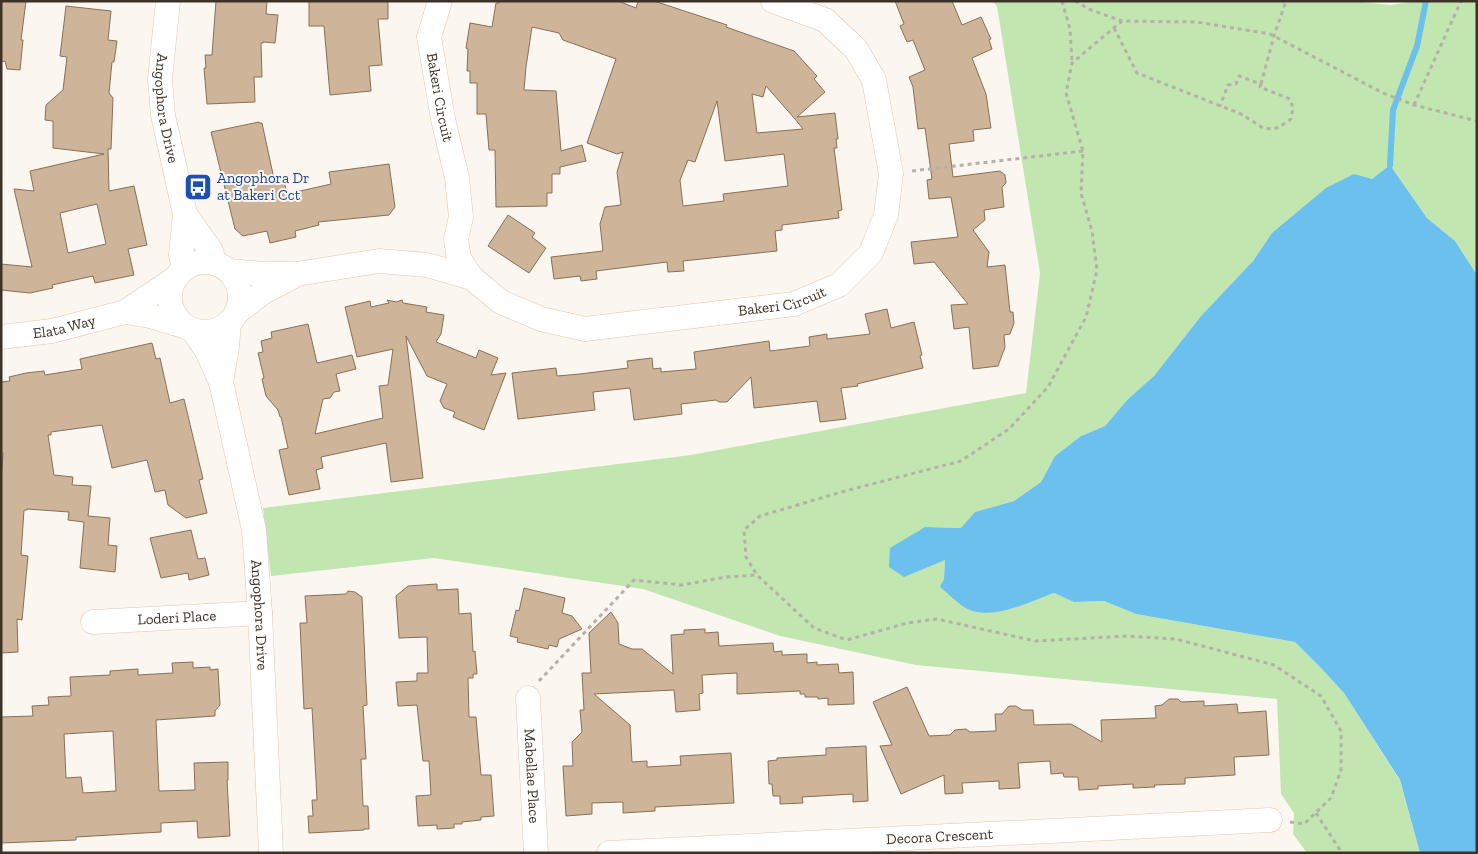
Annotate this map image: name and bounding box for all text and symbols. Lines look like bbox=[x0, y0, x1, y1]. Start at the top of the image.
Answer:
street label: Angophora Drive bbox=[151, 52, 182, 165]
street label: Bakeri Circuit bbox=[423, 52, 457, 144]
place label: Angophora Dr at Bakeri Cct bbox=[217, 169, 309, 204]
bus stop icon: Angophora Dr at Bakeri Cct bbox=[183, 172, 213, 202]
street label: Bakeri Circuit bbox=[737, 282, 829, 320]
street label: Elata Way bbox=[32, 311, 98, 342]
street label: Angophora Drive bbox=[247, 559, 272, 671]
street label: Loderi Place bbox=[137, 606, 217, 629]
street label: Mabellae Place bbox=[521, 728, 543, 824]
street label: Decora Crescent bbox=[886, 825, 994, 848]

